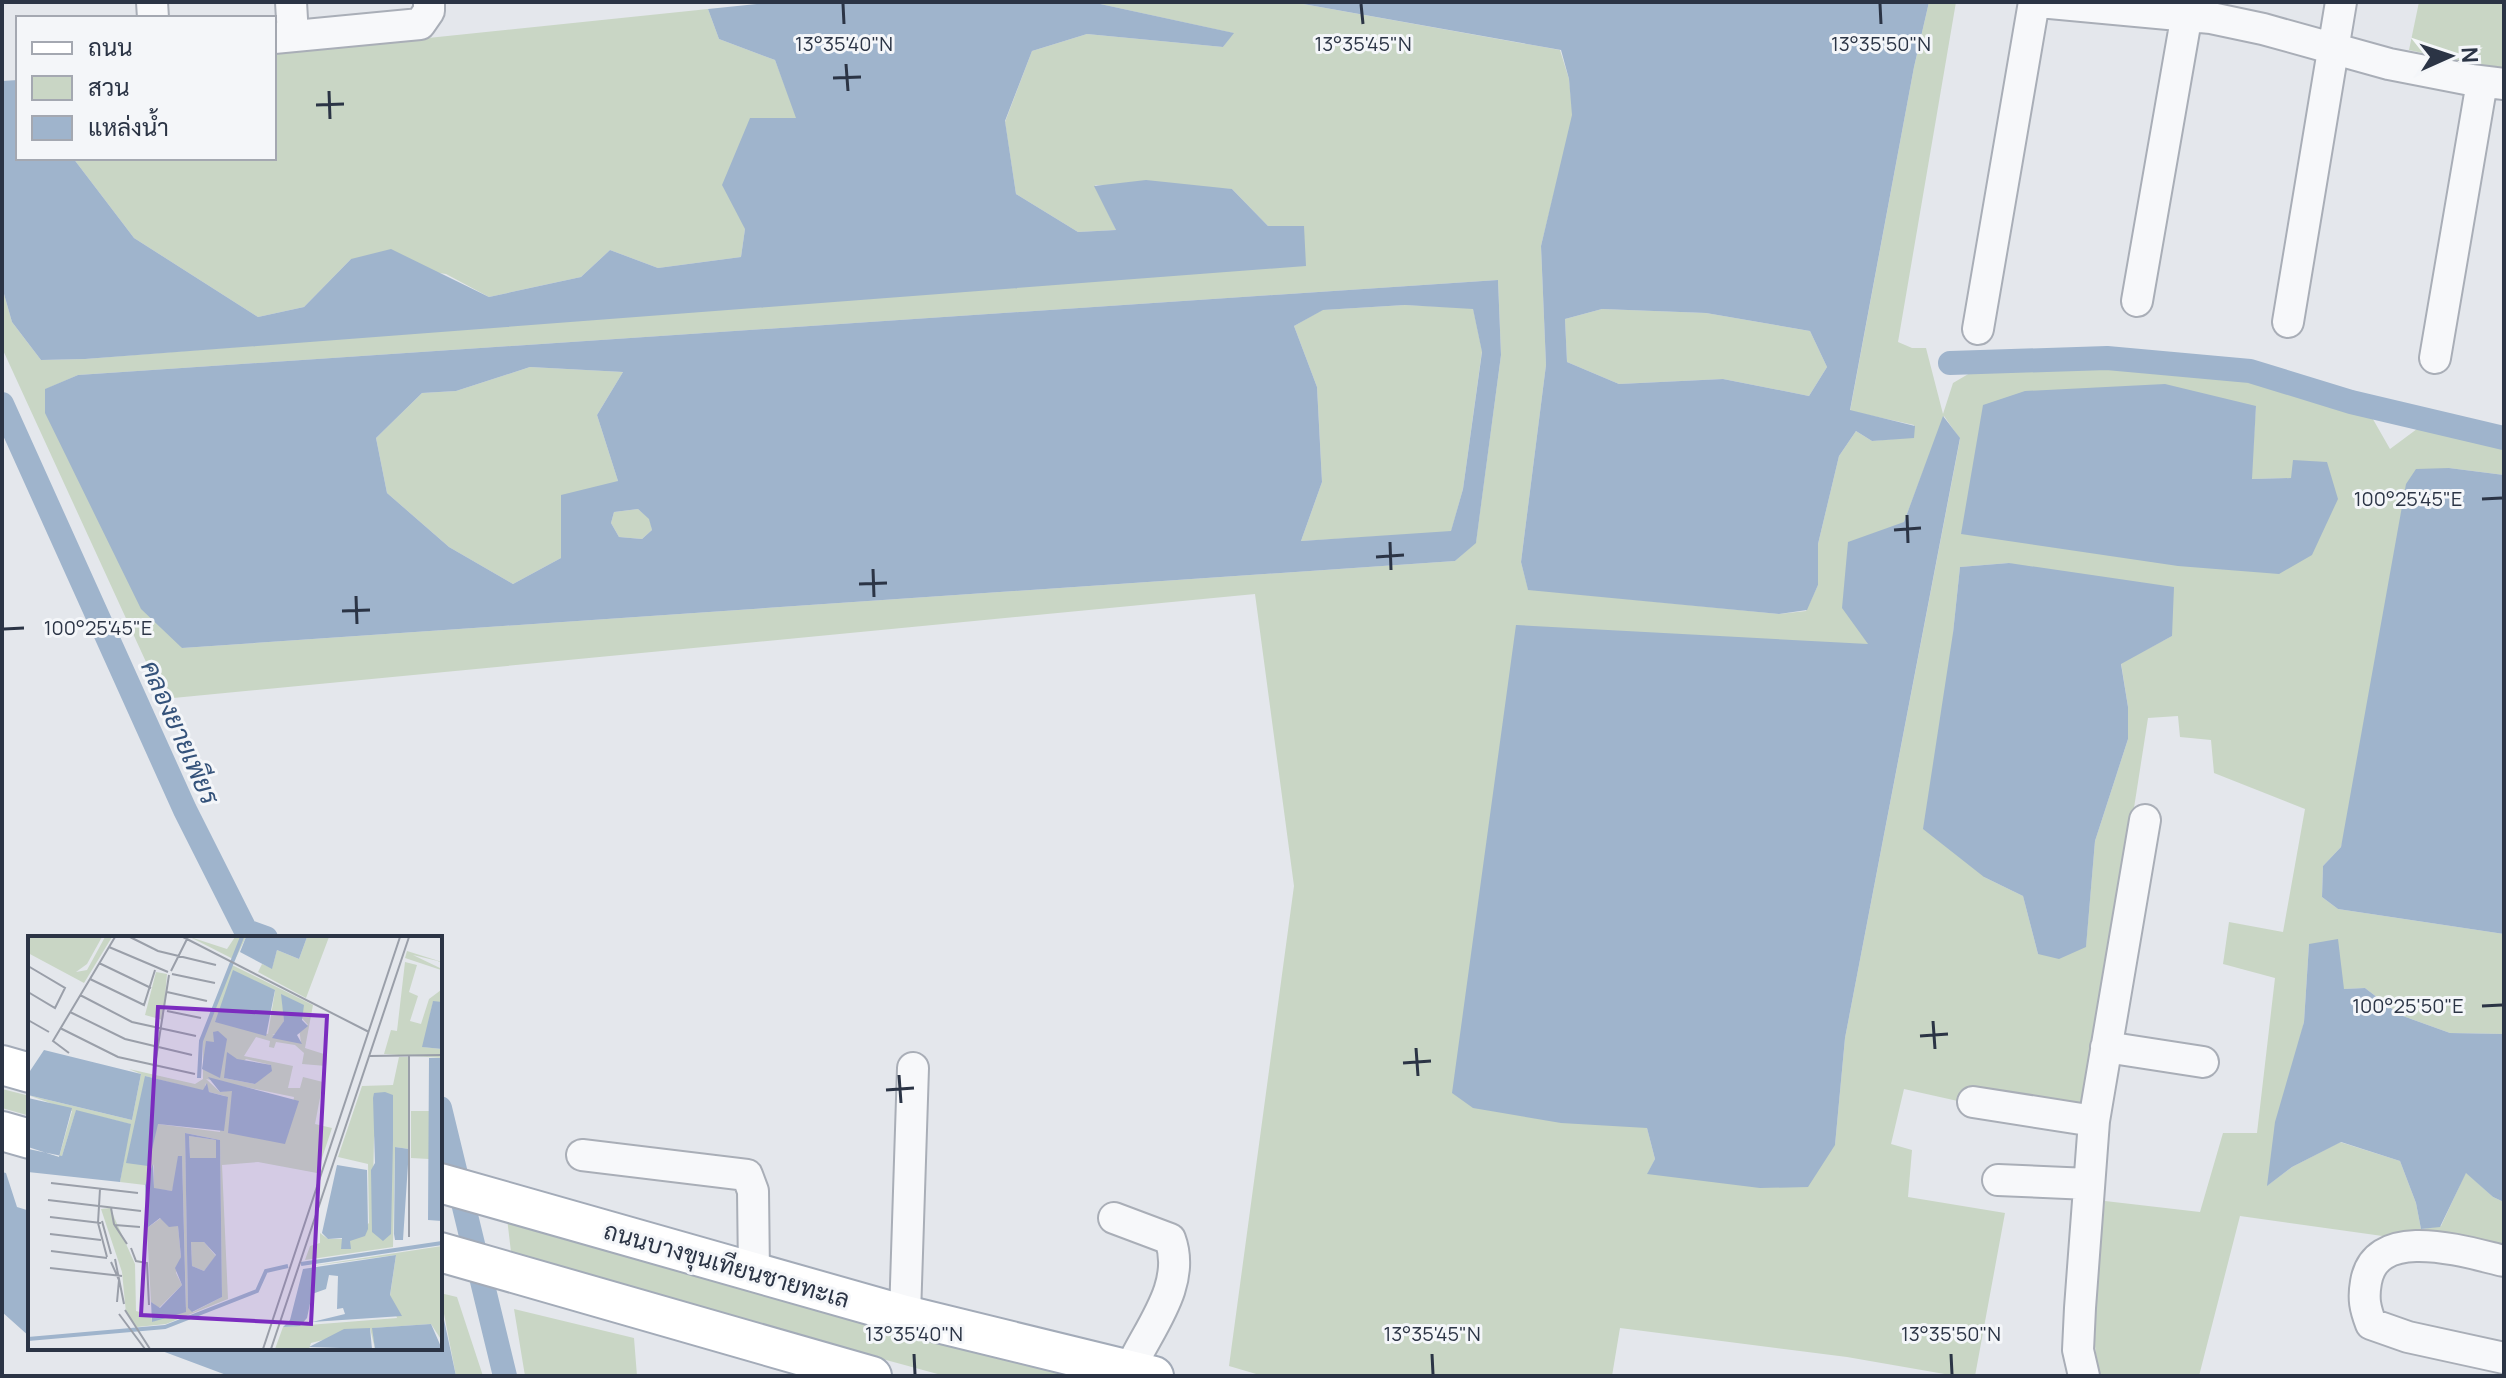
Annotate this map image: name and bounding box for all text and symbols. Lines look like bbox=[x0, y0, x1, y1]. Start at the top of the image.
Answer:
legend bbox=[16, 16, 276, 160]
north arrow bbox=[2410, 16, 2490, 96]
text: ถนน bbox=[88, 30, 133, 63]
text: 13°35'40"N bbox=[795, 30, 893, 57]
text: 13°35'45"N bbox=[1314, 30, 1412, 57]
text: 13°35'50"N bbox=[1831, 30, 1931, 57]
text: N bbox=[2455, 46, 2485, 64]
text: สวน bbox=[88, 70, 130, 103]
text: แหล่งน้ำ bbox=[88, 108, 169, 143]
text: 100°25'45"E bbox=[2354, 485, 2462, 512]
text: 100°25'45"E bbox=[44, 614, 152, 641]
water label: คลองยายเพียร bbox=[133, 654, 229, 811]
inset map bbox=[28, 936, 442, 1350]
text: 100°25'50"E bbox=[2352, 992, 2464, 1019]
street label: ถนนบางขุนเทียนชายทะเล bbox=[600, 1213, 854, 1316]
text: 13°35'40"N bbox=[865, 1320, 963, 1347]
text: 13°35'45"N bbox=[1383, 1320, 1481, 1347]
text: 13°35'50"N bbox=[1901, 1320, 2001, 1347]

